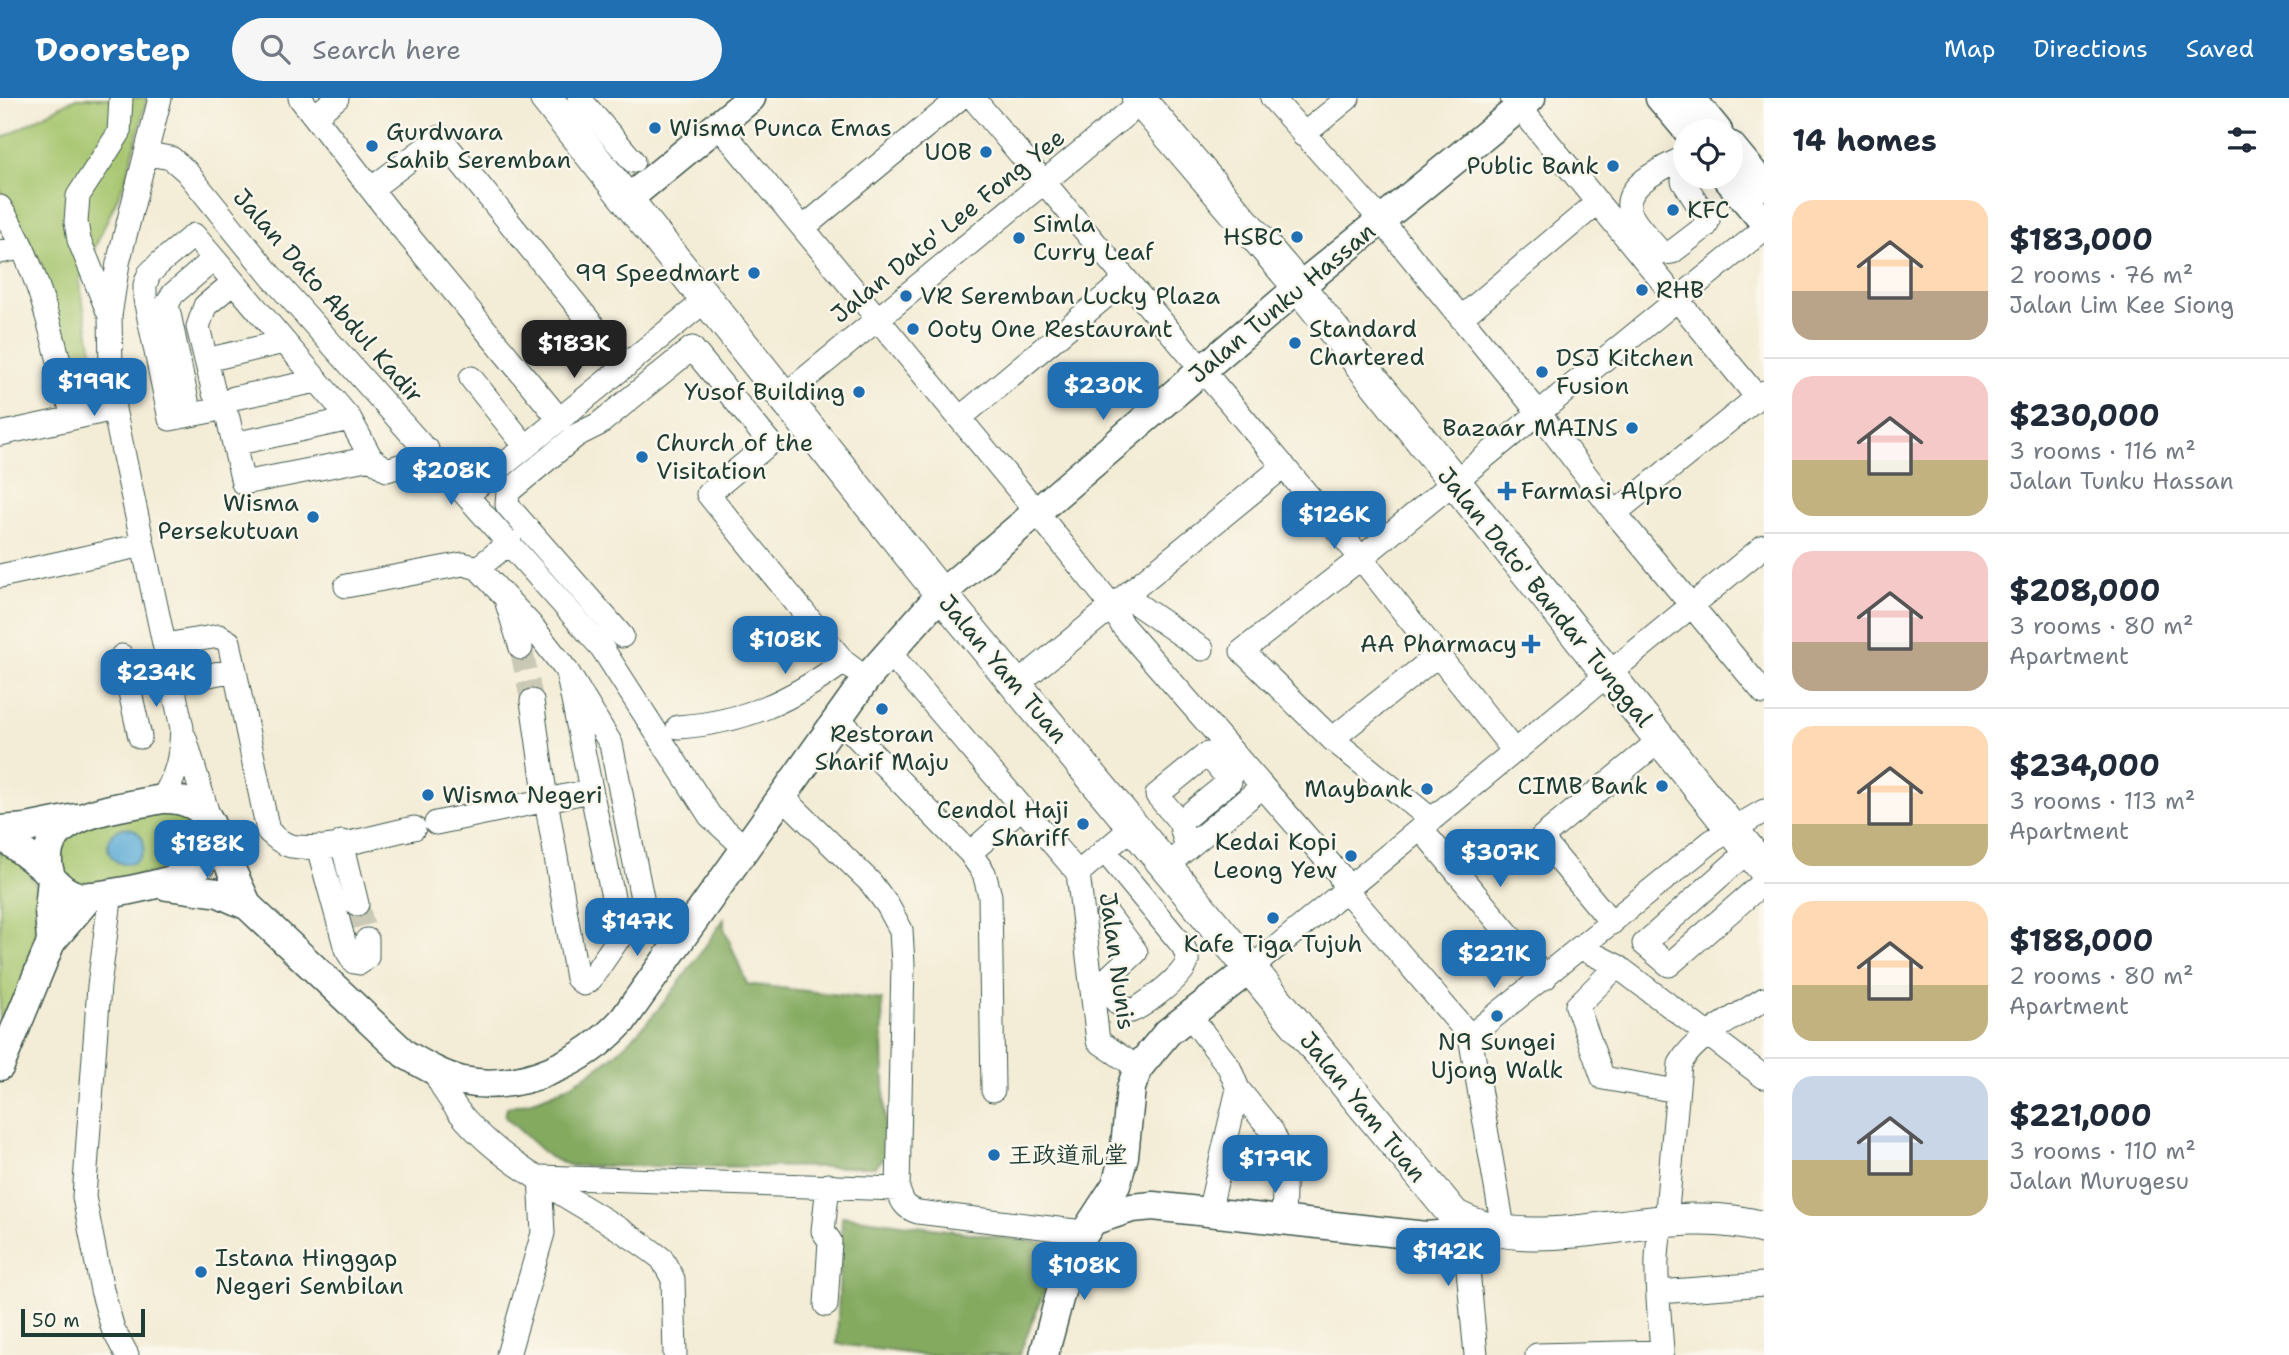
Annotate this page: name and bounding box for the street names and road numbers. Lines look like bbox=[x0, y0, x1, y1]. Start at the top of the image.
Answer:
street label: Jalan Dato' Lee Fong Yee bbox=[824, 122, 1072, 330]
street label: Jalan Dato Abdul Kadir bbox=[226, 182, 430, 410]
street label: Jalan Tunku Hassan bbox=[1182, 215, 1382, 391]
street label: Jalan Dato' Bandar Tunggal bbox=[1430, 460, 1660, 734]
street label: Jalan Yam Tuan bbox=[931, 588, 1075, 750]
street label: Jalan Nunis bbox=[1092, 890, 1142, 1032]
street label: Jalan Yam Tuan bbox=[1292, 1025, 1434, 1189]

